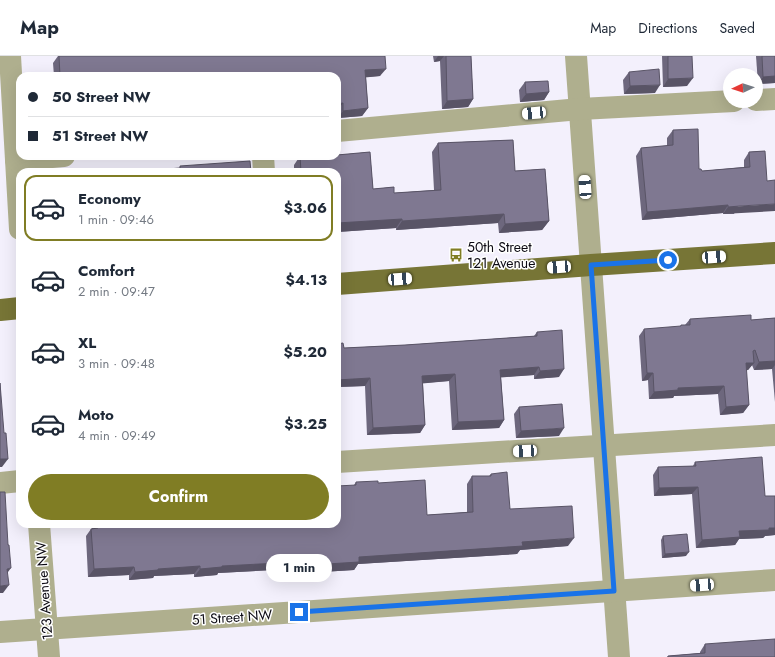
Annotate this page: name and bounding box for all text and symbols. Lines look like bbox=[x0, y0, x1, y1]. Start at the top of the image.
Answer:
text: Map bbox=[20, 14, 59, 41]
text: Map bbox=[590, 18, 616, 38]
text: Directions bbox=[638, 18, 698, 38]
text: Saved bbox=[720, 18, 755, 38]
north arrow bbox=[723, 68, 763, 108]
map controls bbox=[723, 68, 763, 108]
text: 50 Street NW bbox=[52, 86, 151, 108]
car bbox=[522, 106, 546, 120]
text: 51 Street NW bbox=[52, 125, 148, 147]
car bbox=[578, 175, 592, 199]
text: Economy bbox=[78, 188, 141, 210]
icon: car bbox=[30, 190, 66, 226]
text: $3.06 bbox=[284, 197, 327, 219]
text: 1 min · 09:46 bbox=[78, 210, 154, 229]
place label: 50th Street 121 Avenue bbox=[467, 237, 535, 273]
bus stop icon: 50th Street 121 Avenue bbox=[448, 247, 464, 263]
car bbox=[702, 250, 726, 264]
route start bbox=[659, 251, 677, 269]
text: Comfort bbox=[78, 260, 135, 282]
car bbox=[547, 260, 571, 274]
icon: car bbox=[30, 262, 66, 298]
text: $4.13 bbox=[285, 269, 327, 291]
car bbox=[388, 272, 412, 286]
text: 2 min · 09:47 bbox=[78, 282, 155, 301]
text: XL bbox=[78, 332, 96, 354]
icon: car bbox=[30, 334, 66, 370]
text: $5.20 bbox=[283, 341, 327, 363]
text: 3 min · 09:48 bbox=[78, 354, 155, 373]
text: Moto bbox=[78, 404, 114, 426]
icon: car bbox=[30, 406, 66, 442]
text: $3.25 bbox=[284, 413, 327, 435]
text: 4 min · 09:49 bbox=[78, 426, 156, 445]
car bbox=[513, 444, 537, 458]
button: Confirm bbox=[28, 474, 329, 520]
street label: 123 Avenue NW bbox=[31, 541, 57, 641]
callout: 1 min bbox=[266, 554, 332, 582]
text: 1 min bbox=[283, 558, 315, 577]
car bbox=[690, 578, 714, 592]
route end bbox=[290, 603, 308, 621]
street label: 51 Street NW bbox=[191, 604, 273, 630]

